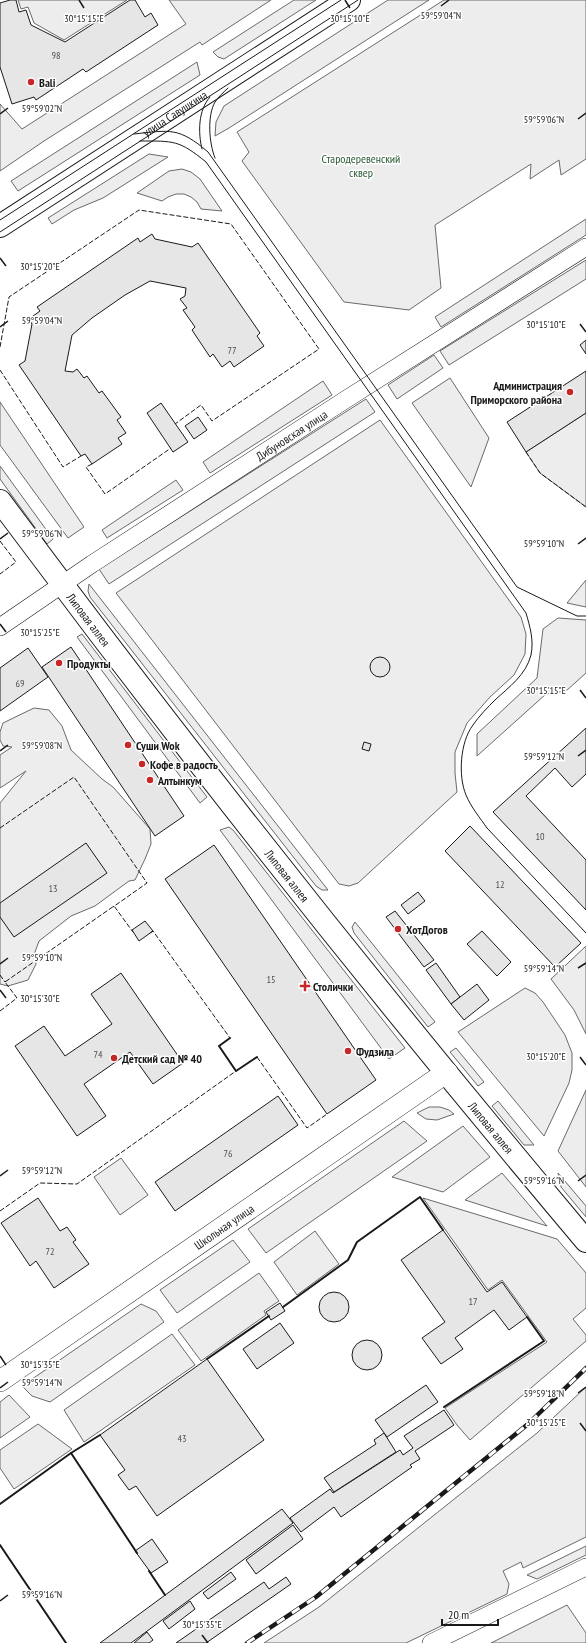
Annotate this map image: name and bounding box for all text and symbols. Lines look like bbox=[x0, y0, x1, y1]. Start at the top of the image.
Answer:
text: 59°59'04"N bbox=[421, 9, 461, 22]
text: 30°15'15"E bbox=[64, 12, 104, 25]
text: 30°15'10"E bbox=[330, 12, 370, 25]
house number: 98 bbox=[52, 49, 61, 62]
place label: Bali bbox=[39, 75, 56, 90]
marker: Bali bbox=[26, 77, 36, 87]
street label: улица Савушкина bbox=[139, 86, 210, 139]
text: 59°59'02"N bbox=[22, 102, 62, 115]
text: 59°59'06"N bbox=[524, 113, 564, 126]
park label: Стародеревенский сквер bbox=[322, 151, 400, 180]
text: 30°15'20"E bbox=[20, 260, 60, 273]
text: 59°59'04"N bbox=[22, 314, 62, 327]
text: 30°15'10"E bbox=[526, 318, 566, 331]
house number: 77 bbox=[228, 344, 237, 357]
place label: Администрация Приморского района bbox=[470, 378, 562, 407]
marker: Администрация Приморского района bbox=[565, 387, 575, 397]
street label: Дибуновская улица bbox=[253, 406, 330, 463]
text: 59°59'06"N bbox=[22, 527, 62, 540]
text: 59°59'10"N bbox=[524, 537, 564, 550]
street label: Липовая аллея bbox=[63, 589, 114, 649]
text: 30°15'25"E bbox=[20, 626, 60, 639]
place label: Продукты bbox=[67, 656, 111, 671]
marker: Продукты bbox=[54, 658, 64, 668]
house number: 69 bbox=[16, 677, 25, 690]
text: 30°15'15"E bbox=[526, 684, 566, 697]
place label: Суши Wok bbox=[136, 738, 180, 753]
text: 59°59'08"N bbox=[22, 739, 62, 752]
marker: Суши Wok bbox=[123, 740, 133, 750]
text: 59°59'12"N bbox=[524, 750, 564, 763]
place label: Кофе в радость bbox=[150, 757, 218, 772]
marker: Кофе в радость bbox=[137, 759, 147, 769]
place label: Алтынкум bbox=[157, 773, 202, 788]
marker: Алтынкум bbox=[145, 775, 155, 785]
house number: 10 bbox=[536, 830, 545, 843]
street label: Липовая аллея bbox=[261, 845, 313, 905]
house number: 12 bbox=[496, 878, 505, 891]
house number: 13 bbox=[49, 882, 58, 895]
place label: ХотДогов bbox=[406, 922, 448, 937]
marker: ХотДогов bbox=[393, 924, 403, 934]
text: 59°59'10"N bbox=[22, 951, 62, 964]
text: 59°59'14"N bbox=[524, 962, 564, 975]
house number: 15 bbox=[267, 973, 276, 986]
place label: Столички bbox=[313, 979, 353, 994]
marker: Столички bbox=[300, 981, 310, 991]
text: 30°15'30"E bbox=[20, 992, 60, 1005]
place label: Фудзила bbox=[356, 1044, 394, 1059]
marker: Фудзила bbox=[343, 1046, 353, 1056]
house number: 74 bbox=[94, 1048, 103, 1061]
text: 30°15'20"E bbox=[526, 1050, 566, 1063]
place label: Детский сад № 40 bbox=[122, 1051, 202, 1066]
marker: Детский сад № 40 bbox=[109, 1053, 119, 1063]
street label: Липовая аллея bbox=[465, 1098, 517, 1157]
house number: 76 bbox=[224, 1147, 233, 1160]
text: 59°59'12"N bbox=[22, 1164, 62, 1177]
text: 59°59'16"N bbox=[524, 1174, 564, 1187]
street label: Школьная улица bbox=[191, 1200, 257, 1252]
house number: 72 bbox=[46, 1245, 55, 1258]
house number: 17 bbox=[469, 1295, 478, 1308]
text: 30°15'35"E bbox=[20, 1358, 60, 1371]
text: 59°59'14"N bbox=[22, 1376, 62, 1389]
text: 59°59'18"N bbox=[524, 1387, 564, 1400]
text: 30°15'25"E bbox=[526, 1416, 566, 1429]
house number: 43 bbox=[178, 1432, 187, 1445]
text: 59°59'16"N bbox=[22, 1588, 62, 1601]
scale bar bbox=[442, 1601, 498, 1627]
text: 20 m bbox=[448, 1607, 469, 1622]
text: 30°15'35"E bbox=[182, 1618, 222, 1631]

